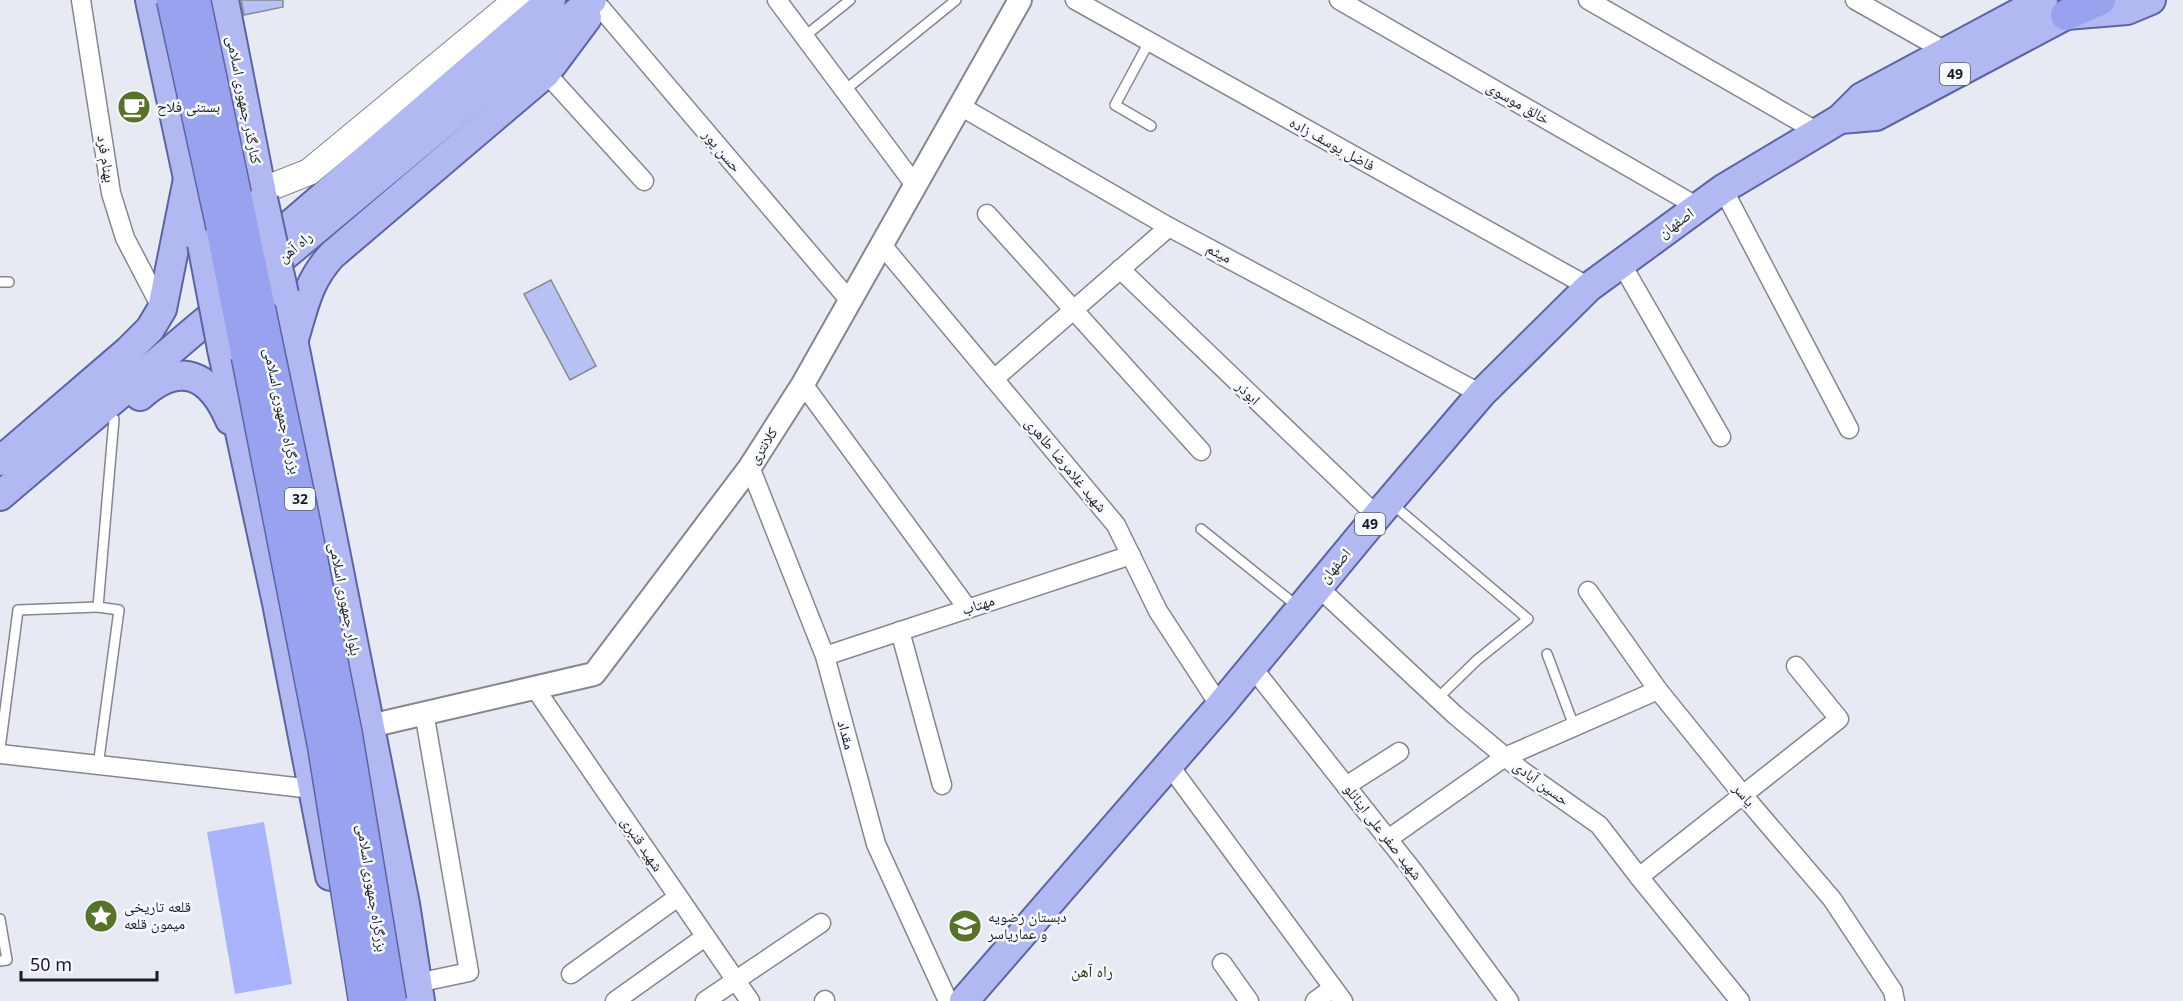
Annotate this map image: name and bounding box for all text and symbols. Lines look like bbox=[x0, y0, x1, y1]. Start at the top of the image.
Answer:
street label: کنارگذر جمهوری اسلامی bbox=[222, 34, 267, 166]
road number: 49 bbox=[1940, 63, 1970, 85]
street label: خالق موسوی bbox=[1483, 76, 1554, 129]
cafe icon: بستنی فلاح bbox=[116, 89, 152, 125]
place label: بستنی فلاح bbox=[157, 96, 220, 117]
street label: فاضل یوسف زاده bbox=[1286, 111, 1379, 176]
street label: حسن پور bbox=[698, 124, 747, 177]
street label: بهنام فرد bbox=[92, 134, 121, 184]
street label: اصفهان bbox=[1654, 203, 1698, 243]
street label: راه آهن bbox=[273, 226, 317, 267]
street label: میثم bbox=[1203, 237, 1236, 268]
street label: بزرگراه جمهوری اسلامی bbox=[259, 346, 306, 476]
street label: ابوذر bbox=[1231, 375, 1265, 409]
street label: شهید غلامرضا طاهری bbox=[1020, 413, 1112, 517]
street label: کلانتری bbox=[743, 423, 782, 468]
road number: 32 bbox=[285, 488, 315, 510]
road number: 49 bbox=[1355, 513, 1385, 535]
street label: بلوار جمهوری اسلامی bbox=[324, 540, 367, 657]
street label: اصفهان bbox=[1314, 544, 1355, 588]
street label: مهتاب bbox=[959, 589, 997, 619]
street label: مقداد bbox=[833, 718, 860, 752]
street label: حسین آبادی bbox=[1509, 755, 1574, 810]
street label: یاسر bbox=[1728, 778, 1761, 811]
street label: شهید صفر علی اینانلو bbox=[1339, 779, 1428, 884]
street label: شهید قنبری bbox=[616, 812, 669, 876]
street label: بزرگراه جمهوری اسلامی bbox=[352, 823, 393, 953]
place label: قلعه تاریخی میمون قلعه bbox=[124, 896, 191, 934]
place icon: قلعه تاریخی میمون قلعه bbox=[83, 898, 119, 934]
place label: دبستان رضویه و عماریاسر bbox=[987, 906, 1067, 943]
school or university icon: دبستان رضویه و عماریاسر bbox=[947, 908, 983, 944]
scale bar bbox=[21, 944, 158, 982]
text: 50 m bbox=[30, 952, 72, 976]
district label: راه آهن bbox=[1071, 960, 1113, 982]

